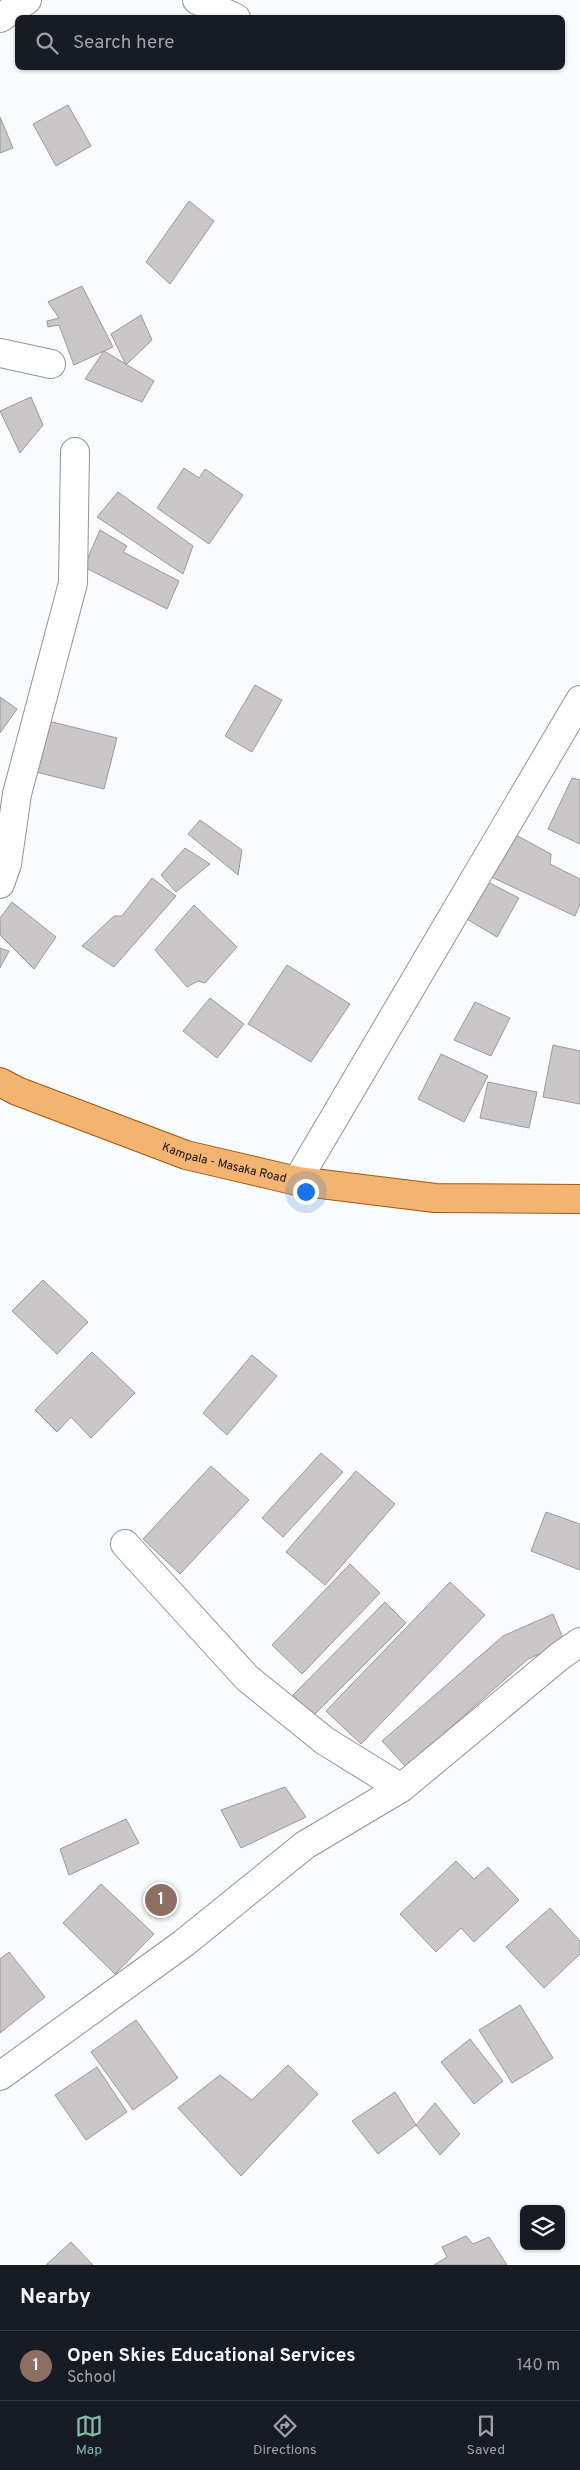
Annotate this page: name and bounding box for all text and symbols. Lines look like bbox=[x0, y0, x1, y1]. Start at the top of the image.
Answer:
search box bbox=[15, 15, 565, 70]
icon: search bbox=[33, 29, 61, 57]
text: Search here bbox=[73, 31, 175, 55]
street label: Kampala - Masaka Road bbox=[159, 1140, 288, 1187]
your location bbox=[293, 1179, 319, 1205]
pin: 1 bbox=[145, 1881, 177, 1919]
map controls bbox=[520, 2205, 565, 2250]
button: layers bbox=[520, 2205, 565, 2250]
text: Nearby bbox=[20, 2284, 91, 2311]
text: Open Skies Educational Services bbox=[67, 2344, 356, 2368]
text: 1 bbox=[33, 2356, 39, 2376]
text: 140 m bbox=[517, 2356, 560, 2376]
text: School bbox=[67, 2368, 116, 2388]
tab: Map bbox=[75, 2412, 103, 2459]
tab: Directions bbox=[253, 2412, 317, 2459]
tab: Saved bbox=[467, 2412, 505, 2459]

